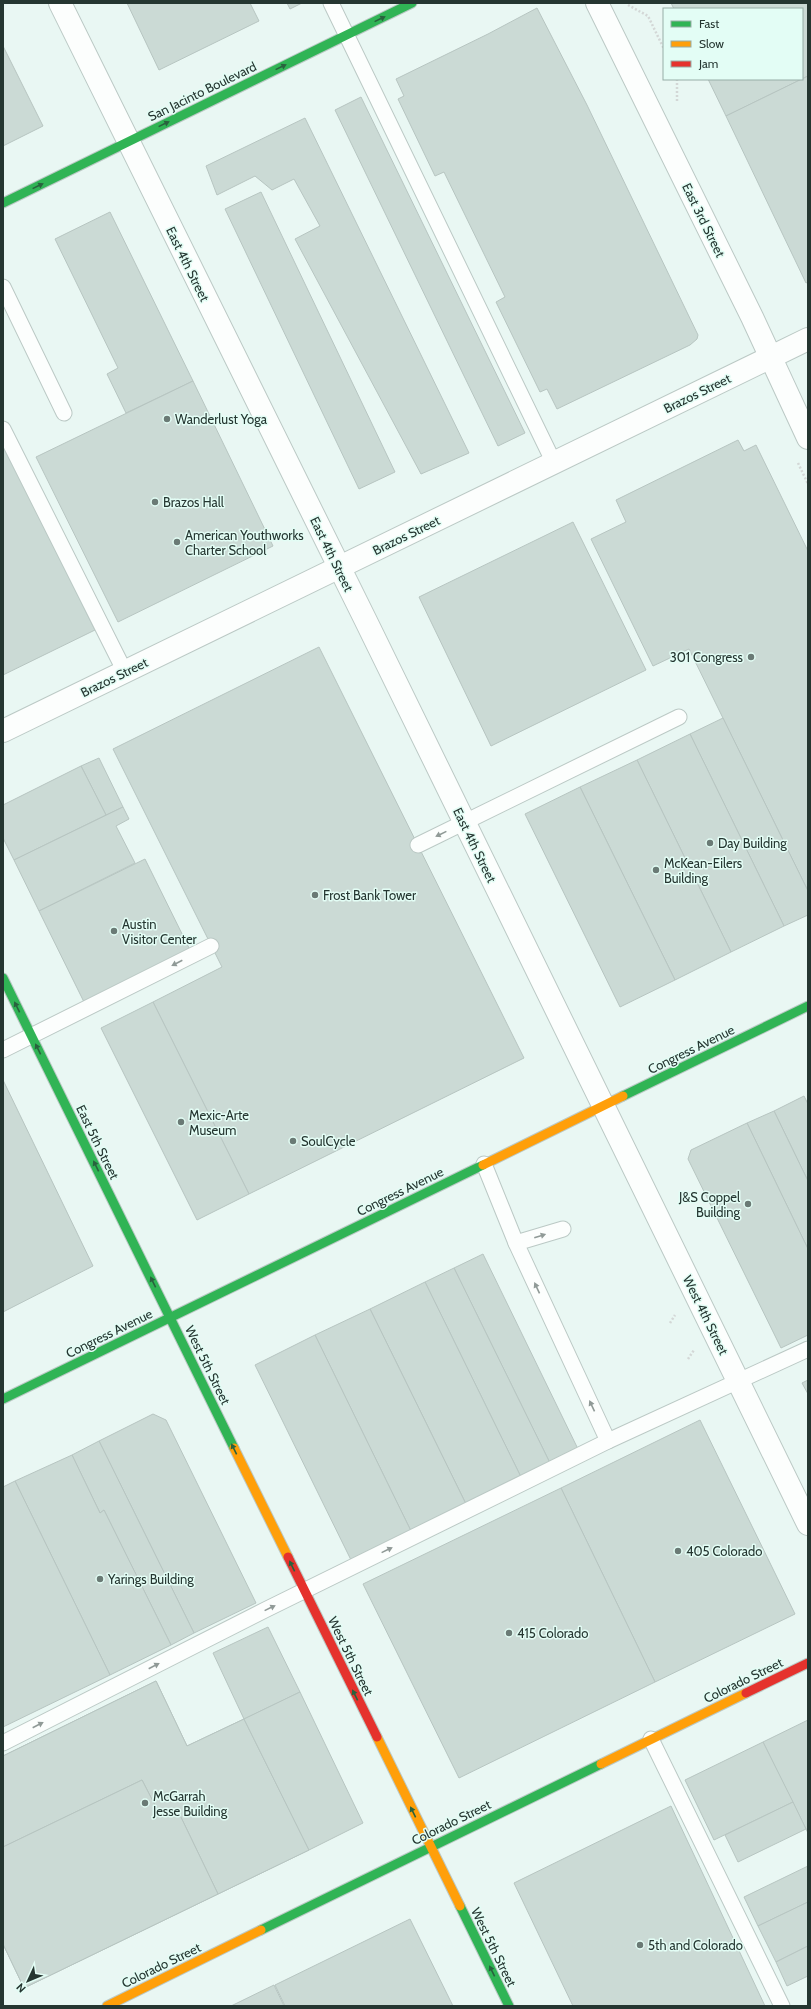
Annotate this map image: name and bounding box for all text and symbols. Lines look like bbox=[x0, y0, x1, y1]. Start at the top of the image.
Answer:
legend bbox=[663, 8, 803, 80]
one-way arrow bbox=[374, 16, 385, 22]
text: Fast bbox=[699, 16, 719, 31]
text: Slow bbox=[699, 36, 724, 51]
text: Jam bbox=[698, 56, 718, 71]
street label: San Jacinto Boulevard bbox=[145, 58, 259, 124]
one-way arrow bbox=[275, 64, 286, 70]
one-way arrow bbox=[158, 121, 170, 127]
street label: East 3rd Street bbox=[679, 180, 729, 260]
one-way arrow bbox=[32, 183, 44, 189]
street label: East 4th Street bbox=[163, 224, 213, 305]
street label: Brazos Street bbox=[661, 370, 734, 416]
place label: Wanderlust Yoga bbox=[175, 411, 268, 427]
marker: Wanderlust Yoga bbox=[162, 414, 172, 424]
place label: Brazos Hall bbox=[163, 494, 224, 510]
marker: Brazos Hall bbox=[150, 497, 160, 507]
street label: Brazos Street bbox=[370, 512, 443, 558]
street label: East 4th Street bbox=[307, 514, 357, 595]
place label: American Youthworks Charter School bbox=[185, 527, 304, 558]
marker: American Youthworks Charter School bbox=[172, 537, 182, 547]
place label: 301 Congress bbox=[670, 649, 744, 665]
marker: 301 Congress bbox=[746, 652, 756, 662]
street label: Brazos Street bbox=[78, 654, 151, 700]
street label: East 4th Street bbox=[450, 805, 500, 886]
one-way arrow bbox=[435, 831, 446, 837]
place label: Day Building bbox=[718, 835, 787, 851]
marker: Day Building bbox=[705, 838, 715, 848]
place label: McKean-Eilers Building bbox=[664, 855, 743, 886]
marker: McKean-Eilers Building bbox=[651, 865, 661, 875]
place label: Frost Bank Tower bbox=[323, 887, 417, 903]
marker: Frost Bank Tower bbox=[310, 890, 320, 900]
place label: Austin Visitor Center bbox=[122, 916, 198, 947]
marker: Austin Visitor Center bbox=[109, 926, 119, 936]
one-way arrow bbox=[171, 960, 182, 967]
one-way arrow bbox=[14, 1001, 20, 1013]
street label: Congress Avenue bbox=[645, 1021, 737, 1077]
one-way arrow bbox=[35, 1044, 41, 1055]
street label: East 5th Street bbox=[73, 1102, 123, 1182]
place label: Mexic-Arte Museum bbox=[189, 1107, 249, 1138]
marker: Mexic-Arte Museum bbox=[176, 1117, 186, 1127]
place label: SoulCycle bbox=[301, 1133, 356, 1149]
marker: SoulCycle bbox=[288, 1136, 298, 1146]
one-way arrow bbox=[92, 1160, 99, 1172]
street label: Congress Avenue bbox=[354, 1163, 446, 1219]
place label: J&S Coppel Building bbox=[678, 1189, 741, 1220]
marker: J&S Coppel Building bbox=[743, 1199, 753, 1209]
one-way arrow bbox=[534, 1233, 546, 1239]
street label: West 4th Street bbox=[680, 1273, 732, 1358]
one-way arrow bbox=[150, 1277, 156, 1288]
one-way arrow bbox=[534, 1283, 540, 1294]
street label: Congress Avenue bbox=[63, 1305, 155, 1361]
street label: West 5th Street bbox=[182, 1323, 234, 1408]
one-way arrow bbox=[589, 1400, 595, 1412]
one-way arrow bbox=[231, 1443, 238, 1455]
place label: 405 Colorado bbox=[686, 1543, 762, 1559]
marker: 405 Colorado bbox=[673, 1546, 683, 1556]
one-way arrow bbox=[381, 1547, 392, 1553]
one-way arrow bbox=[289, 1560, 295, 1572]
place label: Yarings Building bbox=[107, 1571, 194, 1587]
marker: Yarings Building bbox=[95, 1574, 105, 1584]
one-way arrow bbox=[264, 1605, 276, 1611]
street label: West 5th Street bbox=[325, 1614, 377, 1699]
place label: 415 Colorado bbox=[517, 1625, 588, 1641]
marker: 415 Colorado bbox=[504, 1628, 514, 1638]
street label: Colorado Street bbox=[701, 1654, 786, 1706]
one-way arrow bbox=[148, 1663, 160, 1670]
one-way arrow bbox=[352, 1689, 359, 1701]
one-way arrow bbox=[32, 1722, 44, 1728]
place label: McGarrah Jesse Building bbox=[152, 1788, 228, 1819]
street label: Colorado Street bbox=[409, 1796, 494, 1848]
marker: McGarrah Jesse Building bbox=[140, 1798, 150, 1808]
one-way arrow bbox=[410, 1806, 416, 1817]
street label: West 5th Street bbox=[468, 1905, 520, 1990]
place label: 5th and Colorado bbox=[648, 1937, 743, 1953]
street label: Colorado Street bbox=[119, 1939, 204, 1991]
marker: 5th and Colorado bbox=[635, 1940, 645, 1950]
north arrow bbox=[8, 1961, 48, 2001]
one-way arrow bbox=[489, 1965, 495, 1977]
text: N bbox=[13, 1980, 29, 1996]

